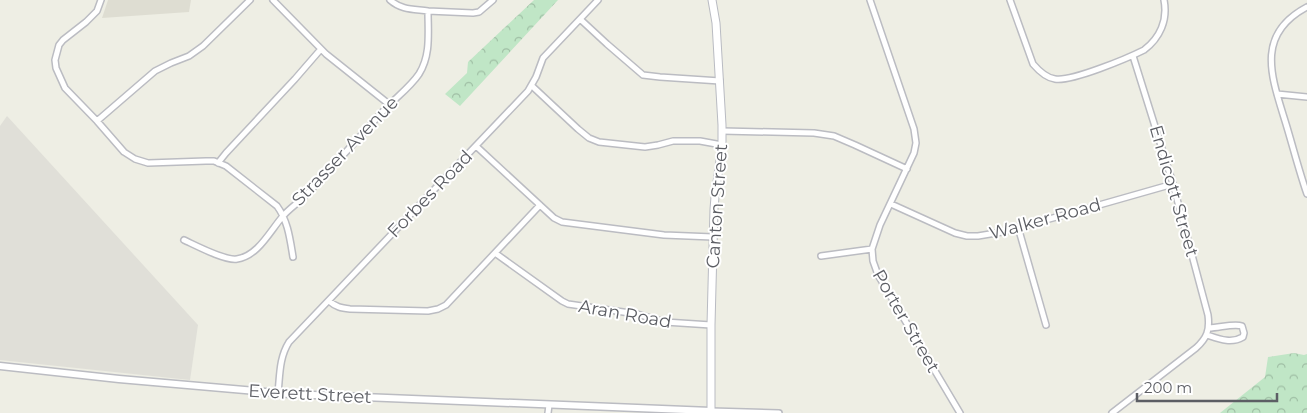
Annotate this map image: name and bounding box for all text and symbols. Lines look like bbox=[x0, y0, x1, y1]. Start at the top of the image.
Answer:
street label: Strasser Avenue bbox=[287, 92, 403, 210]
street label: Endicott Street bbox=[1145, 123, 1203, 259]
street label: Canton Street bbox=[702, 143, 732, 269]
street label: Forbes Road bbox=[383, 146, 477, 242]
street label: Walker Road bbox=[987, 194, 1103, 244]
street label: Porter Street bbox=[868, 265, 944, 377]
street label: Aran Road bbox=[577, 295, 673, 333]
scale bar bbox=[1137, 370, 1277, 402]
text: 200 m bbox=[1144, 378, 1192, 397]
street label: Everett Street bbox=[248, 380, 372, 408]

